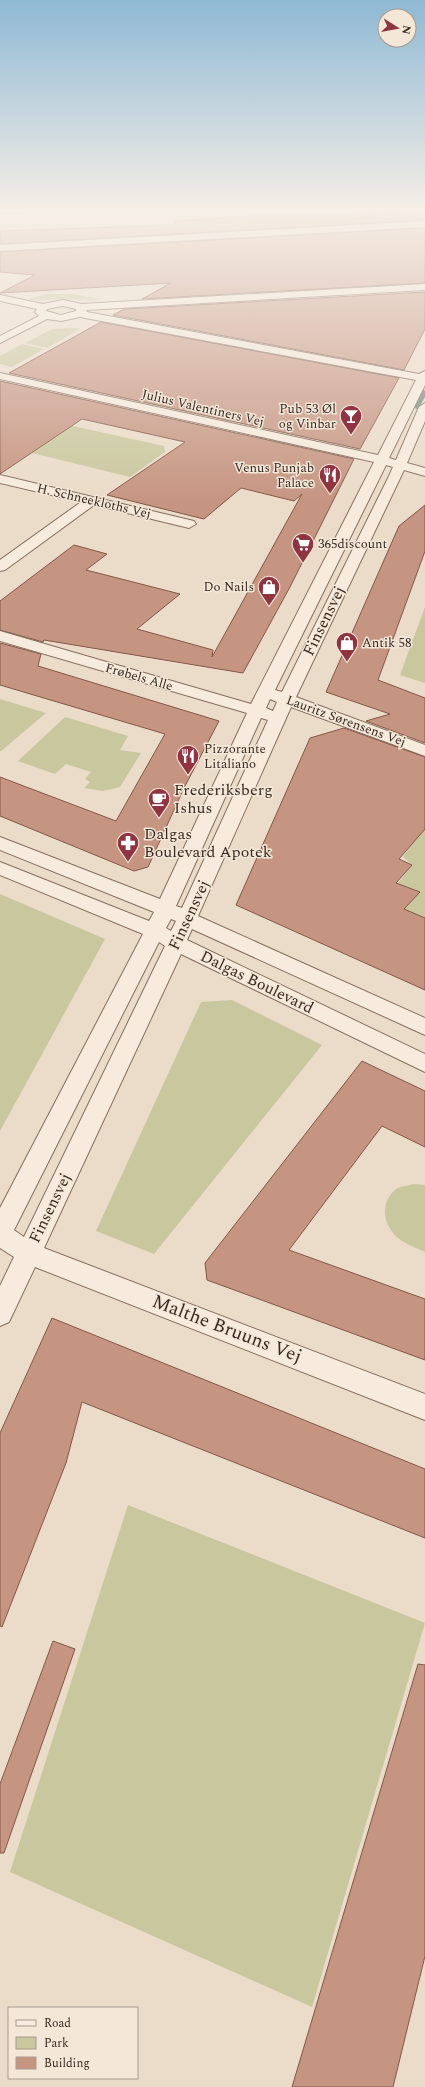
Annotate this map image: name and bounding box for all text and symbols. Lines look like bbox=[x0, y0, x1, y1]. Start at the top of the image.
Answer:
north arrow bbox=[377, 8, 417, 48]
text: N bbox=[397, 24, 416, 36]
street label: Julius Valentiners Vej bbox=[140, 384, 266, 432]
place label: Pub 53 Øl og Vinbar bbox=[279, 399, 336, 434]
bar icon: Pub 53 Øl og Vinbar bbox=[338, 403, 364, 436]
place label: Venus Punjab Palace bbox=[234, 458, 314, 493]
restaurant icon: Venus Punjab Palace bbox=[317, 462, 343, 495]
street label: H. Schneekloths Vej bbox=[35, 478, 153, 524]
supermarket icon: 365discount bbox=[290, 531, 316, 564]
place label: 365discount bbox=[318, 534, 388, 554]
shop icon: Do Nails bbox=[256, 574, 282, 607]
place label: Do Nails bbox=[204, 577, 254, 597]
street label: Finsensvej bbox=[297, 582, 351, 660]
shop icon: Antik 58 bbox=[334, 630, 360, 663]
place label: Antik 58 bbox=[362, 633, 412, 653]
street label: Frøbels Alle bbox=[103, 658, 175, 696]
street label: Lauritz Sørensens Vej bbox=[283, 690, 409, 752]
place label: Pizzorante Litaliano bbox=[204, 739, 266, 774]
restaurant icon: Pizzorante Litaliano bbox=[175, 743, 201, 776]
place label: Frederiksberg Ishus bbox=[174, 778, 273, 820]
cafe icon: Frederiksberg Ishus bbox=[146, 786, 172, 819]
place label: Dalgas Boulevard Apotek bbox=[144, 822, 272, 864]
pharmacy icon: Dalgas Boulevard Apotek bbox=[115, 830, 141, 863]
street label: Finsensvej bbox=[162, 876, 216, 954]
street label: Dalgas Boulevard bbox=[196, 944, 318, 1020]
street label: Finsensvej bbox=[23, 1169, 77, 1247]
street label: Malthe Bruuns Vej bbox=[148, 1287, 306, 1371]
legend bbox=[8, 2007, 138, 2079]
text: Road bbox=[44, 2014, 71, 2033]
text: Park bbox=[44, 2034, 69, 2053]
text: Building bbox=[44, 2054, 90, 2073]

